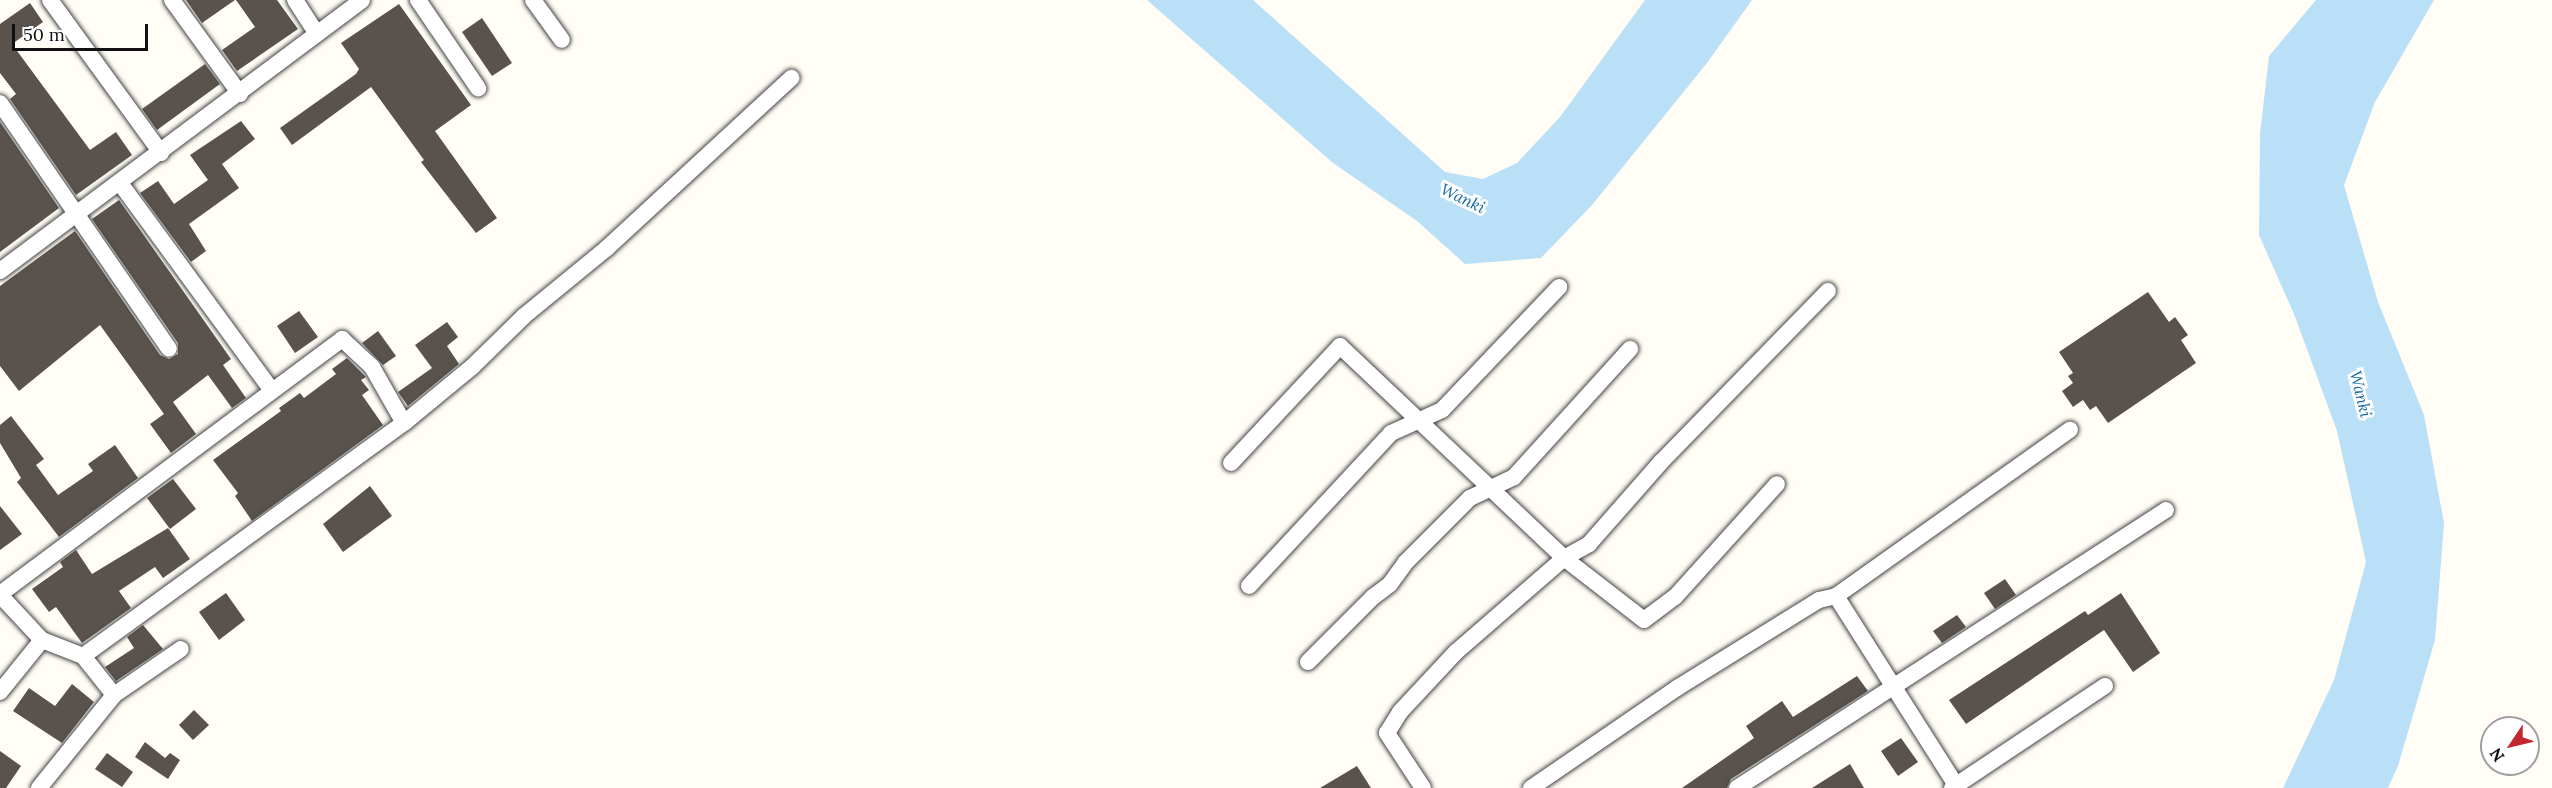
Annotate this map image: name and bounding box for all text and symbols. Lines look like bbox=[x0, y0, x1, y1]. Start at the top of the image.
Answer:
scale bar bbox=[15, 12, 152, 50]
text: 50 m bbox=[23, 23, 65, 46]
water label: Wanki bbox=[1438, 179, 1488, 217]
water label: Wanki bbox=[2346, 369, 2376, 419]
north arrow bbox=[2480, 716, 2540, 776]
text: N bbox=[2485, 744, 2509, 766]

